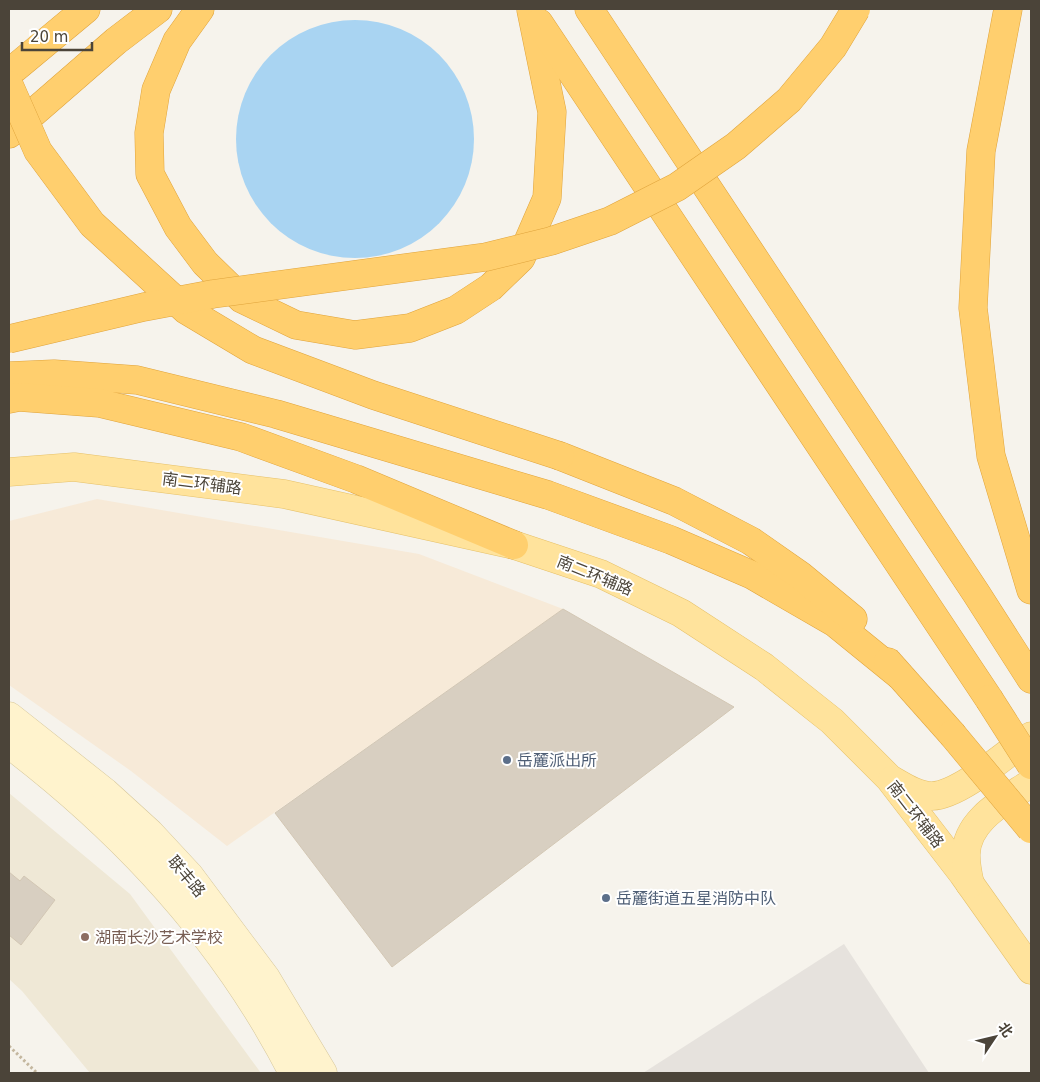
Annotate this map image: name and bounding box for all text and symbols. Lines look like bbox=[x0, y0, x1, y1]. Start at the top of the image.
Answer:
scale bar bbox=[22, 20, 92, 52]
text: 20 m bbox=[30, 28, 68, 46]
street label: 南二环辅路 bbox=[161, 469, 243, 498]
street label: 南二环辅路 bbox=[554, 552, 635, 599]
place label: 岳麓派出所 bbox=[517, 751, 597, 770]
marker: 岳麓派出所 bbox=[501, 754, 513, 766]
street label: 南二环辅路 bbox=[883, 777, 948, 852]
street label: 联丰路 bbox=[164, 852, 209, 901]
place label: 岳麓街道五星消防中队 bbox=[616, 889, 776, 908]
marker: 岳麓街道五星消防中队 bbox=[600, 892, 612, 904]
place label: 湖南长沙艺术学校 bbox=[95, 928, 223, 947]
marker: 湖南长沙艺术学校 bbox=[79, 931, 91, 943]
north arrow bbox=[970, 1012, 1020, 1062]
text: 北 bbox=[995, 1019, 1016, 1040]

